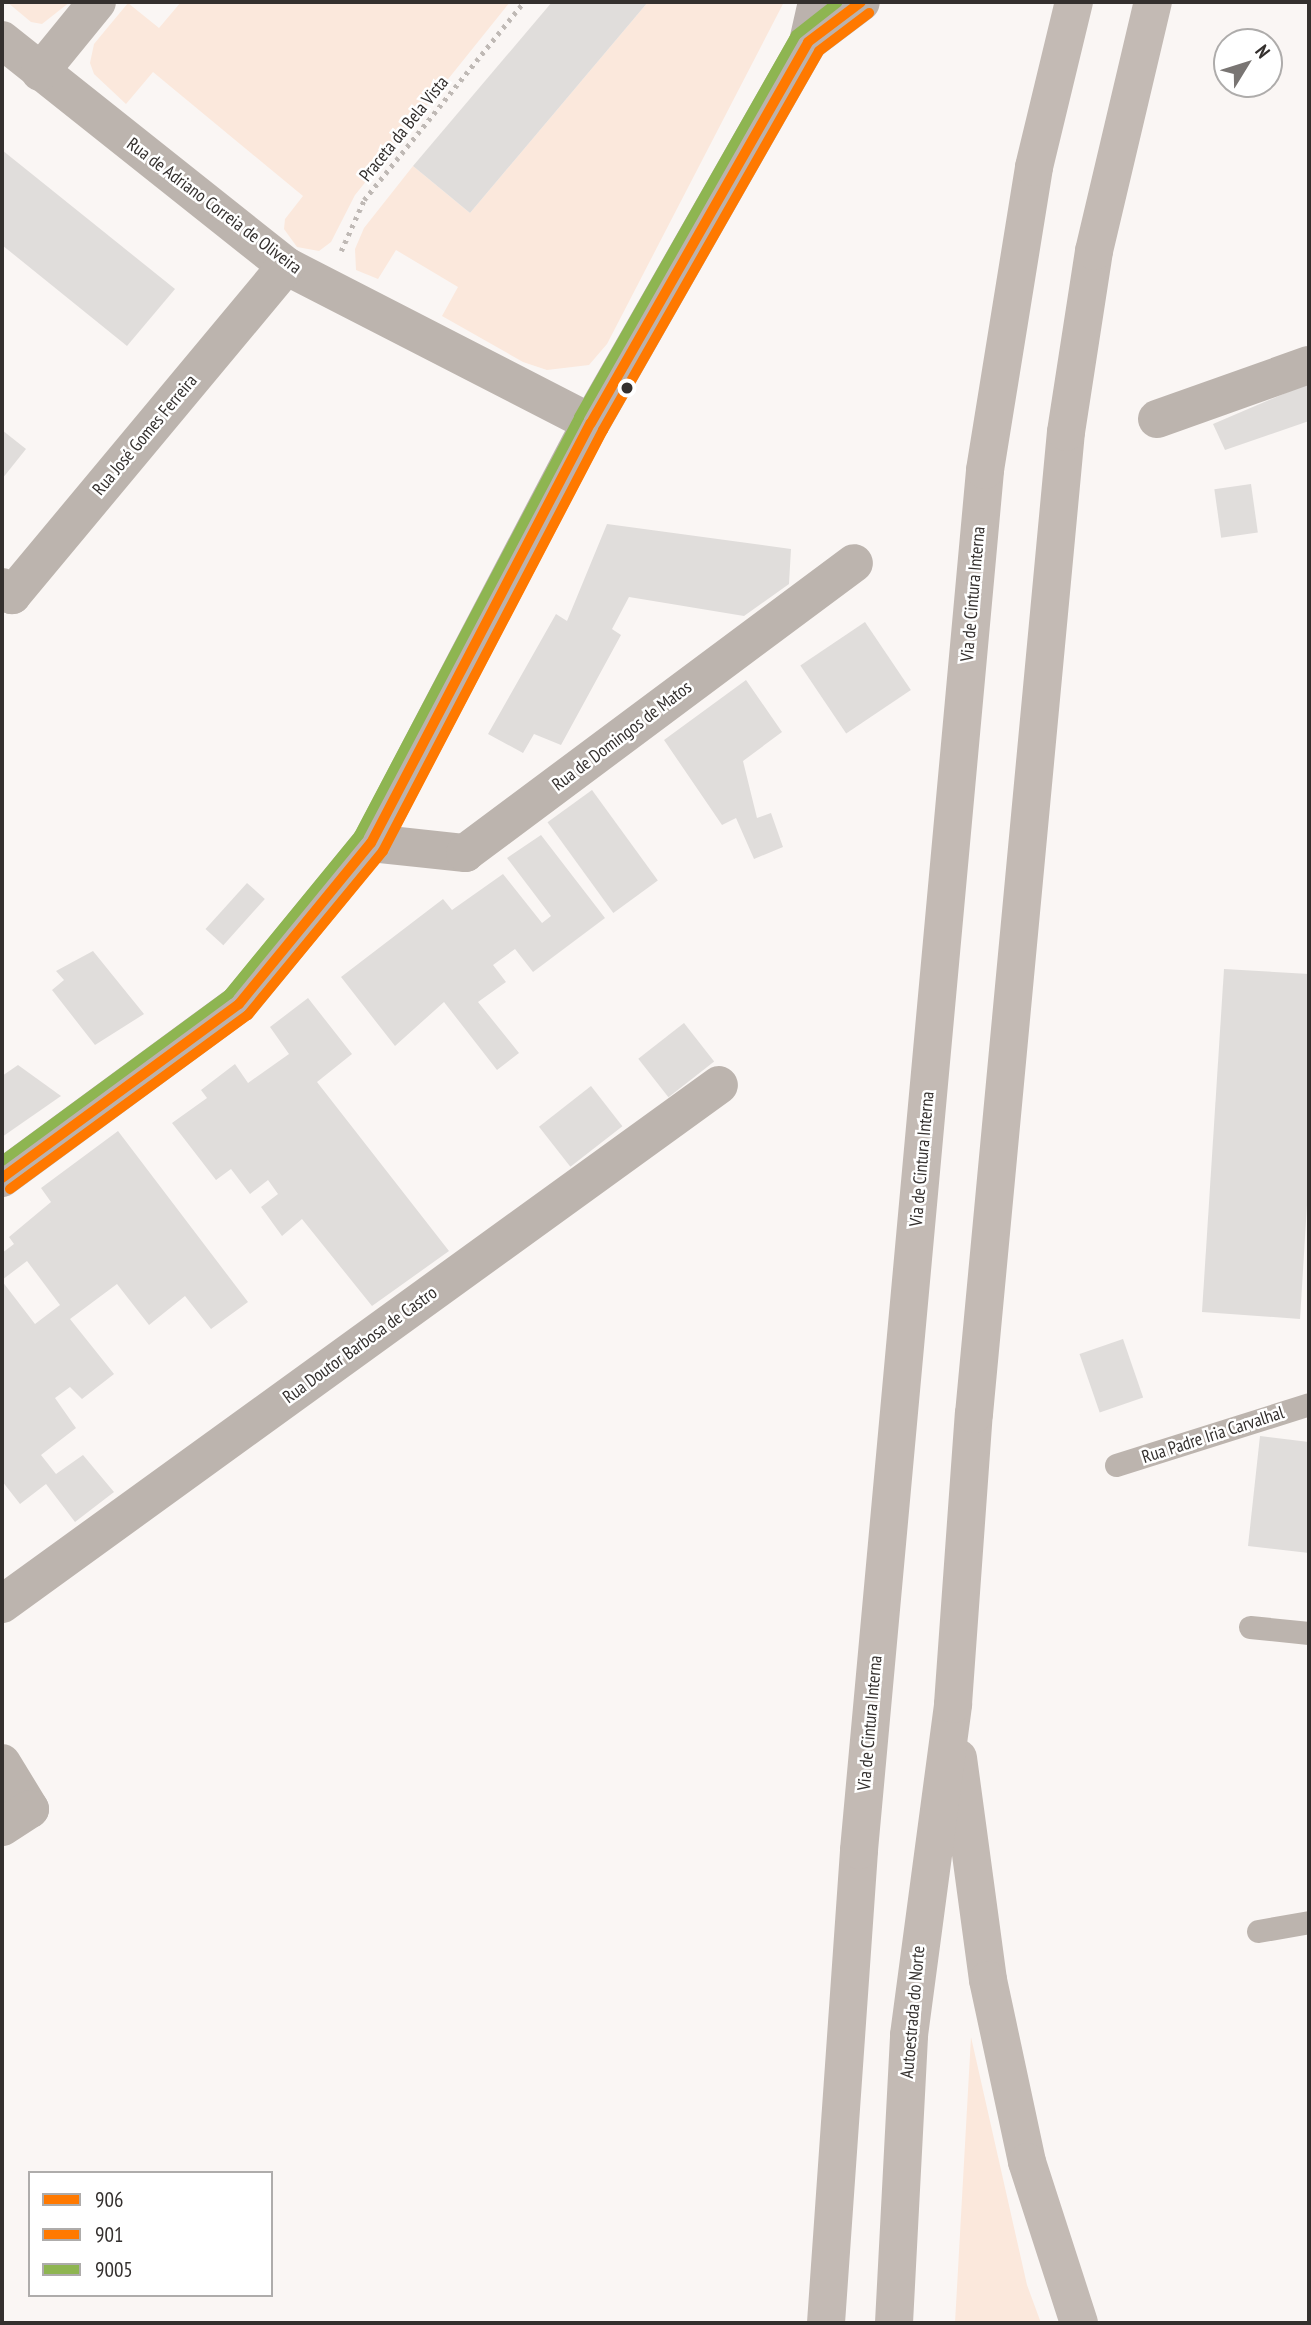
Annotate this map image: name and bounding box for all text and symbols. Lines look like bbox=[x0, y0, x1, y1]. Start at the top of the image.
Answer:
north arrow bbox=[1213, 28, 1283, 98]
text: N bbox=[1250, 40, 1276, 63]
street label: Praceta da Bela Vista bbox=[355, 72, 453, 186]
street label: Rua de Adriano Correia de Oliveira bbox=[122, 133, 306, 279]
street label: Rua José Gomes Ferreira bbox=[88, 370, 202, 500]
unlabelled marker bbox=[620, 381, 634, 395]
street label: Via de Cintura Interna bbox=[956, 526, 990, 662]
street label: Rua de Domingos de Matos bbox=[548, 676, 696, 796]
street label: Via de Cintura Interna bbox=[905, 1091, 939, 1227]
street label: Rua Doutor Barbosa de Castro bbox=[279, 1282, 441, 1408]
street label: Rua Padre Iria Carvalhal bbox=[1139, 1402, 1287, 1468]
street label: Via de Cintura Interna bbox=[853, 1655, 887, 1791]
street label: Autoestrada do Norte bbox=[896, 1945, 930, 2079]
legend bbox=[28, 2171, 273, 2297]
text: 906 bbox=[95, 2186, 123, 2213]
text: 901 bbox=[95, 2221, 123, 2248]
text: 9005 bbox=[95, 2256, 133, 2283]

